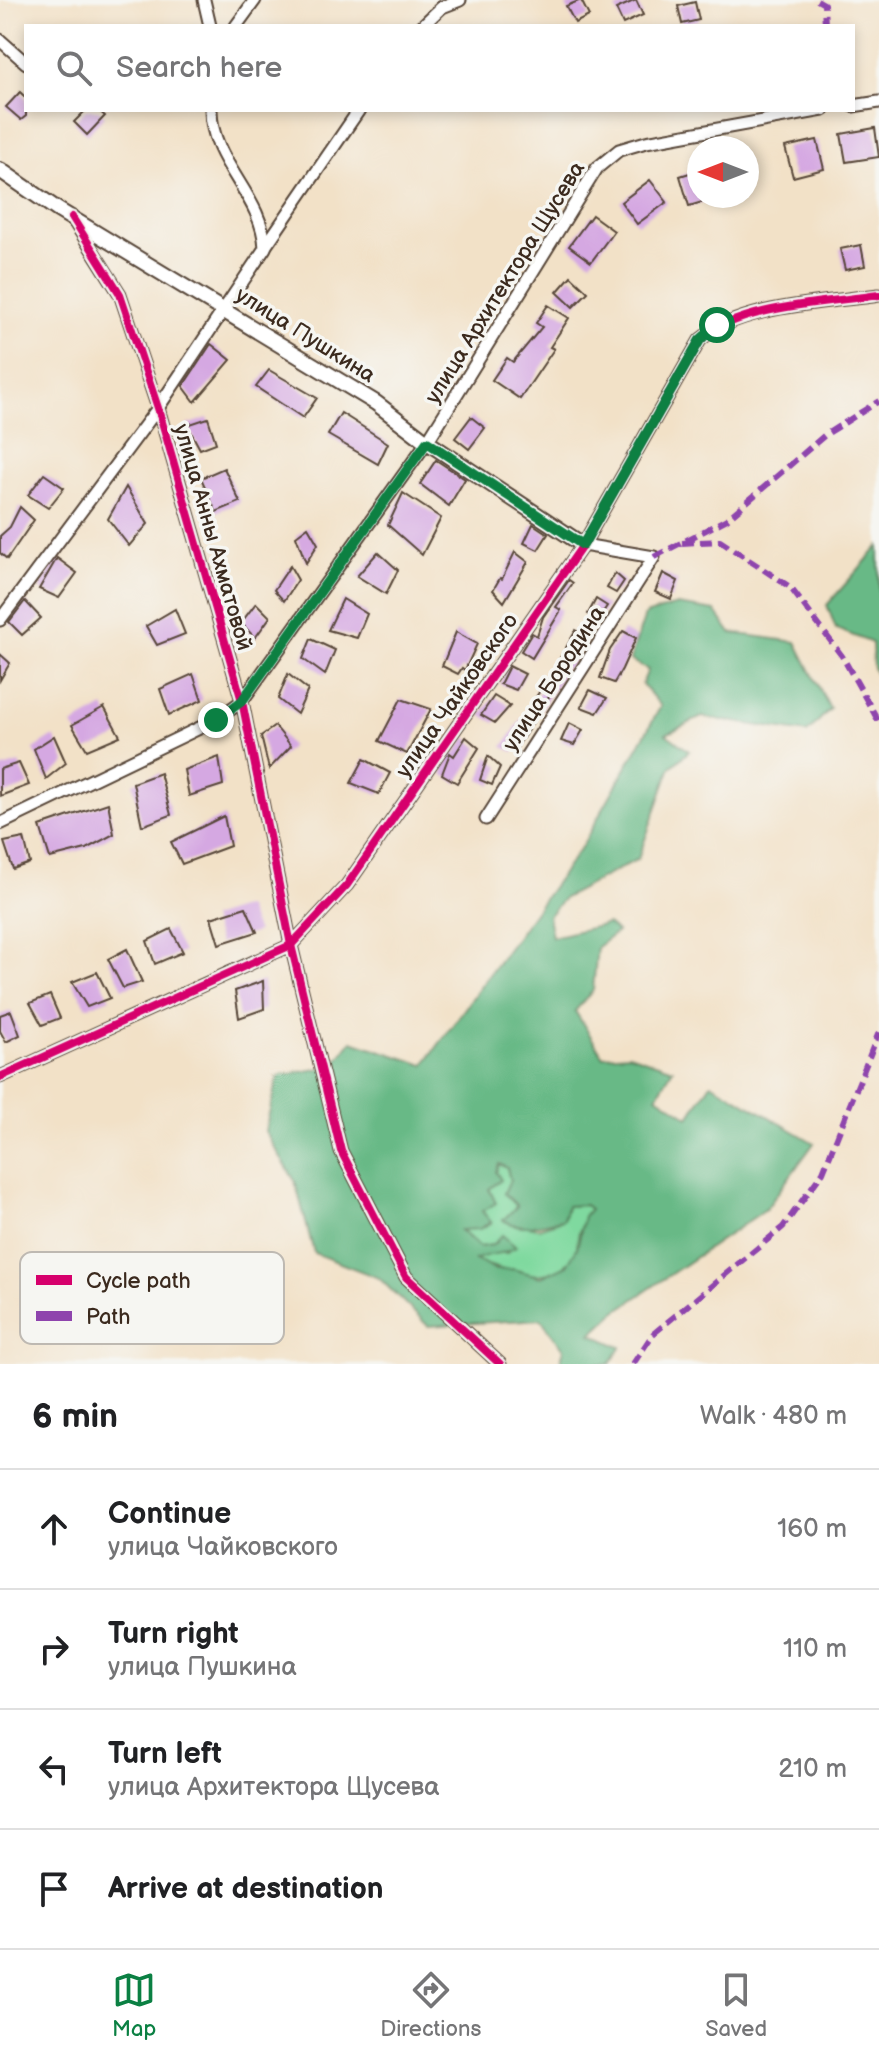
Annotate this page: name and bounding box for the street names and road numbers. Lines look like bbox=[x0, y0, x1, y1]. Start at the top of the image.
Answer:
street label: улица Архитектора Щусева bbox=[419, 157, 591, 409]
street label: улица Пушкина bbox=[230, 281, 380, 389]
street label: улица Анны Ахматовой bbox=[167, 421, 258, 654]
street label: улица Бородина bbox=[497, 601, 611, 757]
street label: улица Чайковского bbox=[390, 608, 524, 783]

